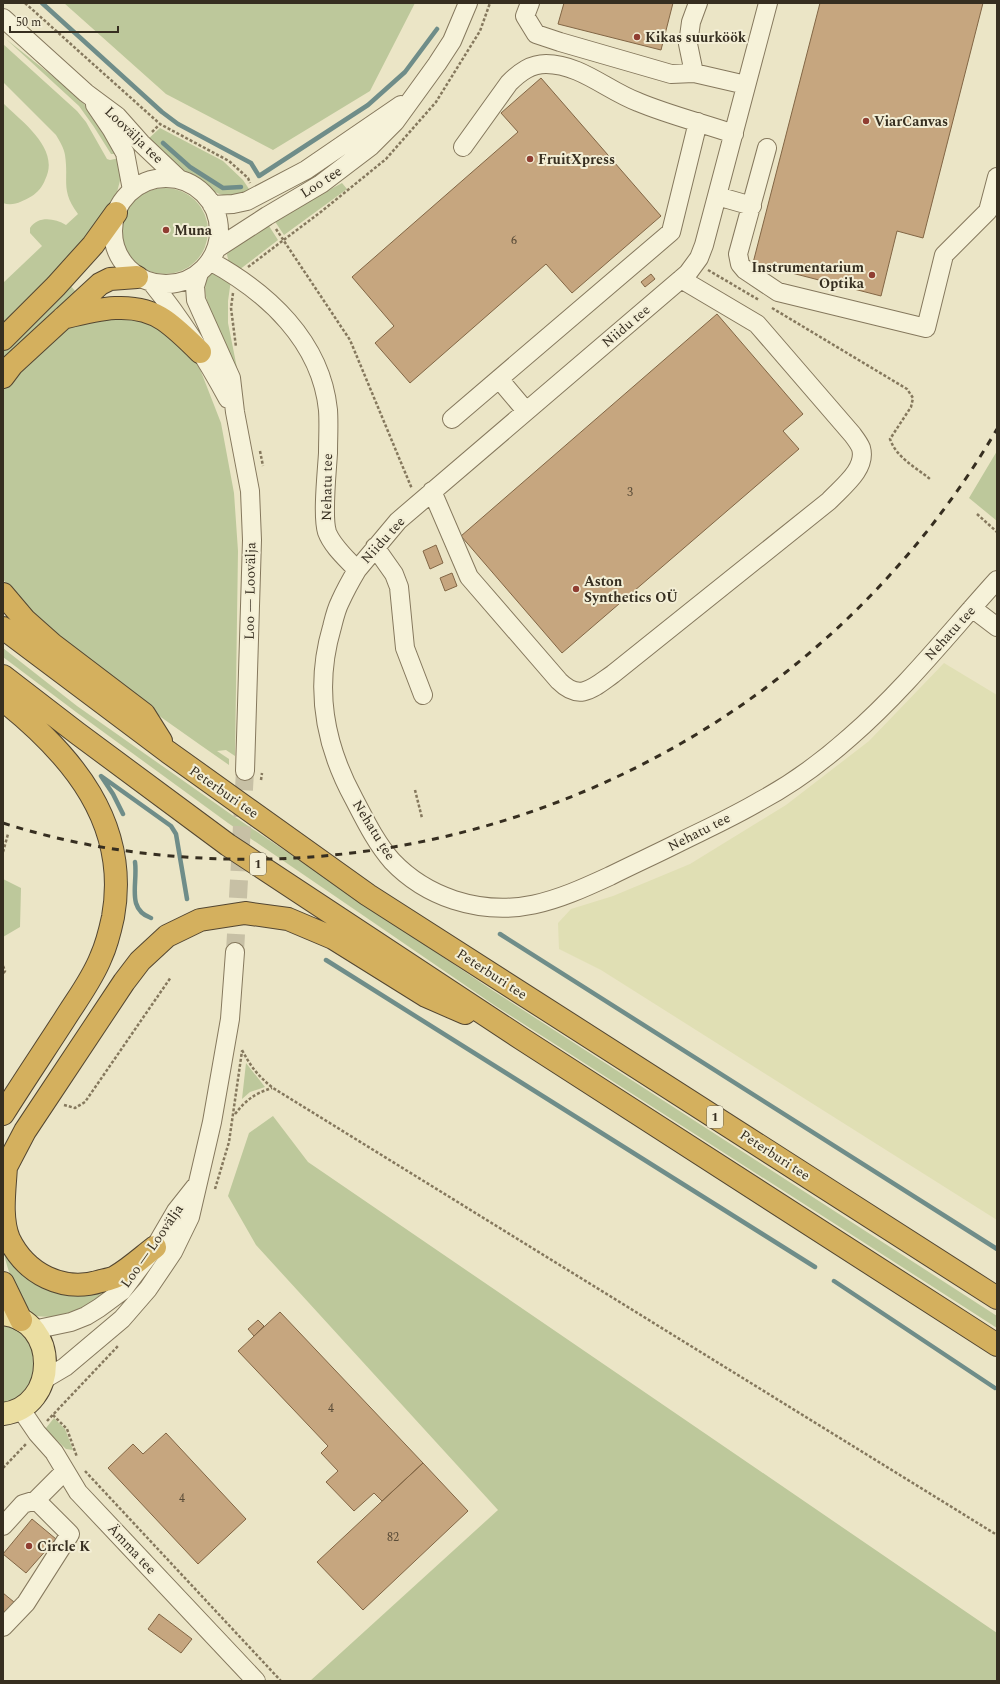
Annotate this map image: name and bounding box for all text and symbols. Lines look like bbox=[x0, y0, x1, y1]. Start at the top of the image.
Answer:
scale bar bbox=[10, 8, 118, 34]
text: 50 m bbox=[16, 13, 41, 32]
place label: Kikas suurköök bbox=[645, 27, 747, 48]
marker: Kikas suurköök bbox=[632, 32, 642, 42]
street label: Loovälja tee bbox=[100, 101, 168, 169]
place label: ViarCanvas bbox=[874, 111, 948, 132]
marker: ViarCanvas bbox=[861, 116, 871, 126]
place label: FruitXpress bbox=[538, 149, 615, 170]
marker: FruitXpress bbox=[525, 154, 535, 164]
street label: Loo tee bbox=[296, 161, 346, 203]
place label: Muna bbox=[174, 220, 213, 241]
marker: Muna bbox=[161, 225, 171, 235]
house number: 6 bbox=[511, 231, 517, 250]
place label: Instrumentarium Optika bbox=[752, 257, 865, 294]
marker: Instrumentarium Optika bbox=[867, 270, 877, 280]
street label: Niidu tee bbox=[597, 299, 655, 353]
street label: Nehatu tee bbox=[316, 453, 338, 521]
house number: 3 bbox=[627, 483, 633, 502]
street label: Niidu tee bbox=[356, 511, 410, 568]
street label: Loo — Loovälja bbox=[239, 542, 261, 640]
place label: Aston Synthetics OÜ bbox=[584, 571, 678, 608]
marker: Aston Synthetics OÜ bbox=[571, 584, 581, 594]
street label: Nehatu tee bbox=[920, 601, 981, 665]
street label: Peterburi tee bbox=[185, 760, 263, 824]
street label: Nehatu tee bbox=[347, 796, 401, 864]
street label: Nehatu tee bbox=[664, 807, 734, 857]
road number: 1 bbox=[250, 853, 266, 875]
street label: Peterburi tee bbox=[453, 943, 532, 1005]
road number: 1 bbox=[707, 1106, 723, 1128]
street label: Peterburi tee bbox=[736, 1124, 815, 1186]
street label: Loo — Loovälja bbox=[115, 1200, 189, 1292]
house number: 4 bbox=[328, 1399, 334, 1418]
house number: 4 bbox=[179, 1489, 185, 1508]
street label: Ämma tee bbox=[103, 1519, 161, 1579]
house number: 82 bbox=[387, 1528, 399, 1547]
place label: Circle K bbox=[37, 1536, 90, 1557]
marker: Circle K bbox=[24, 1541, 34, 1551]

